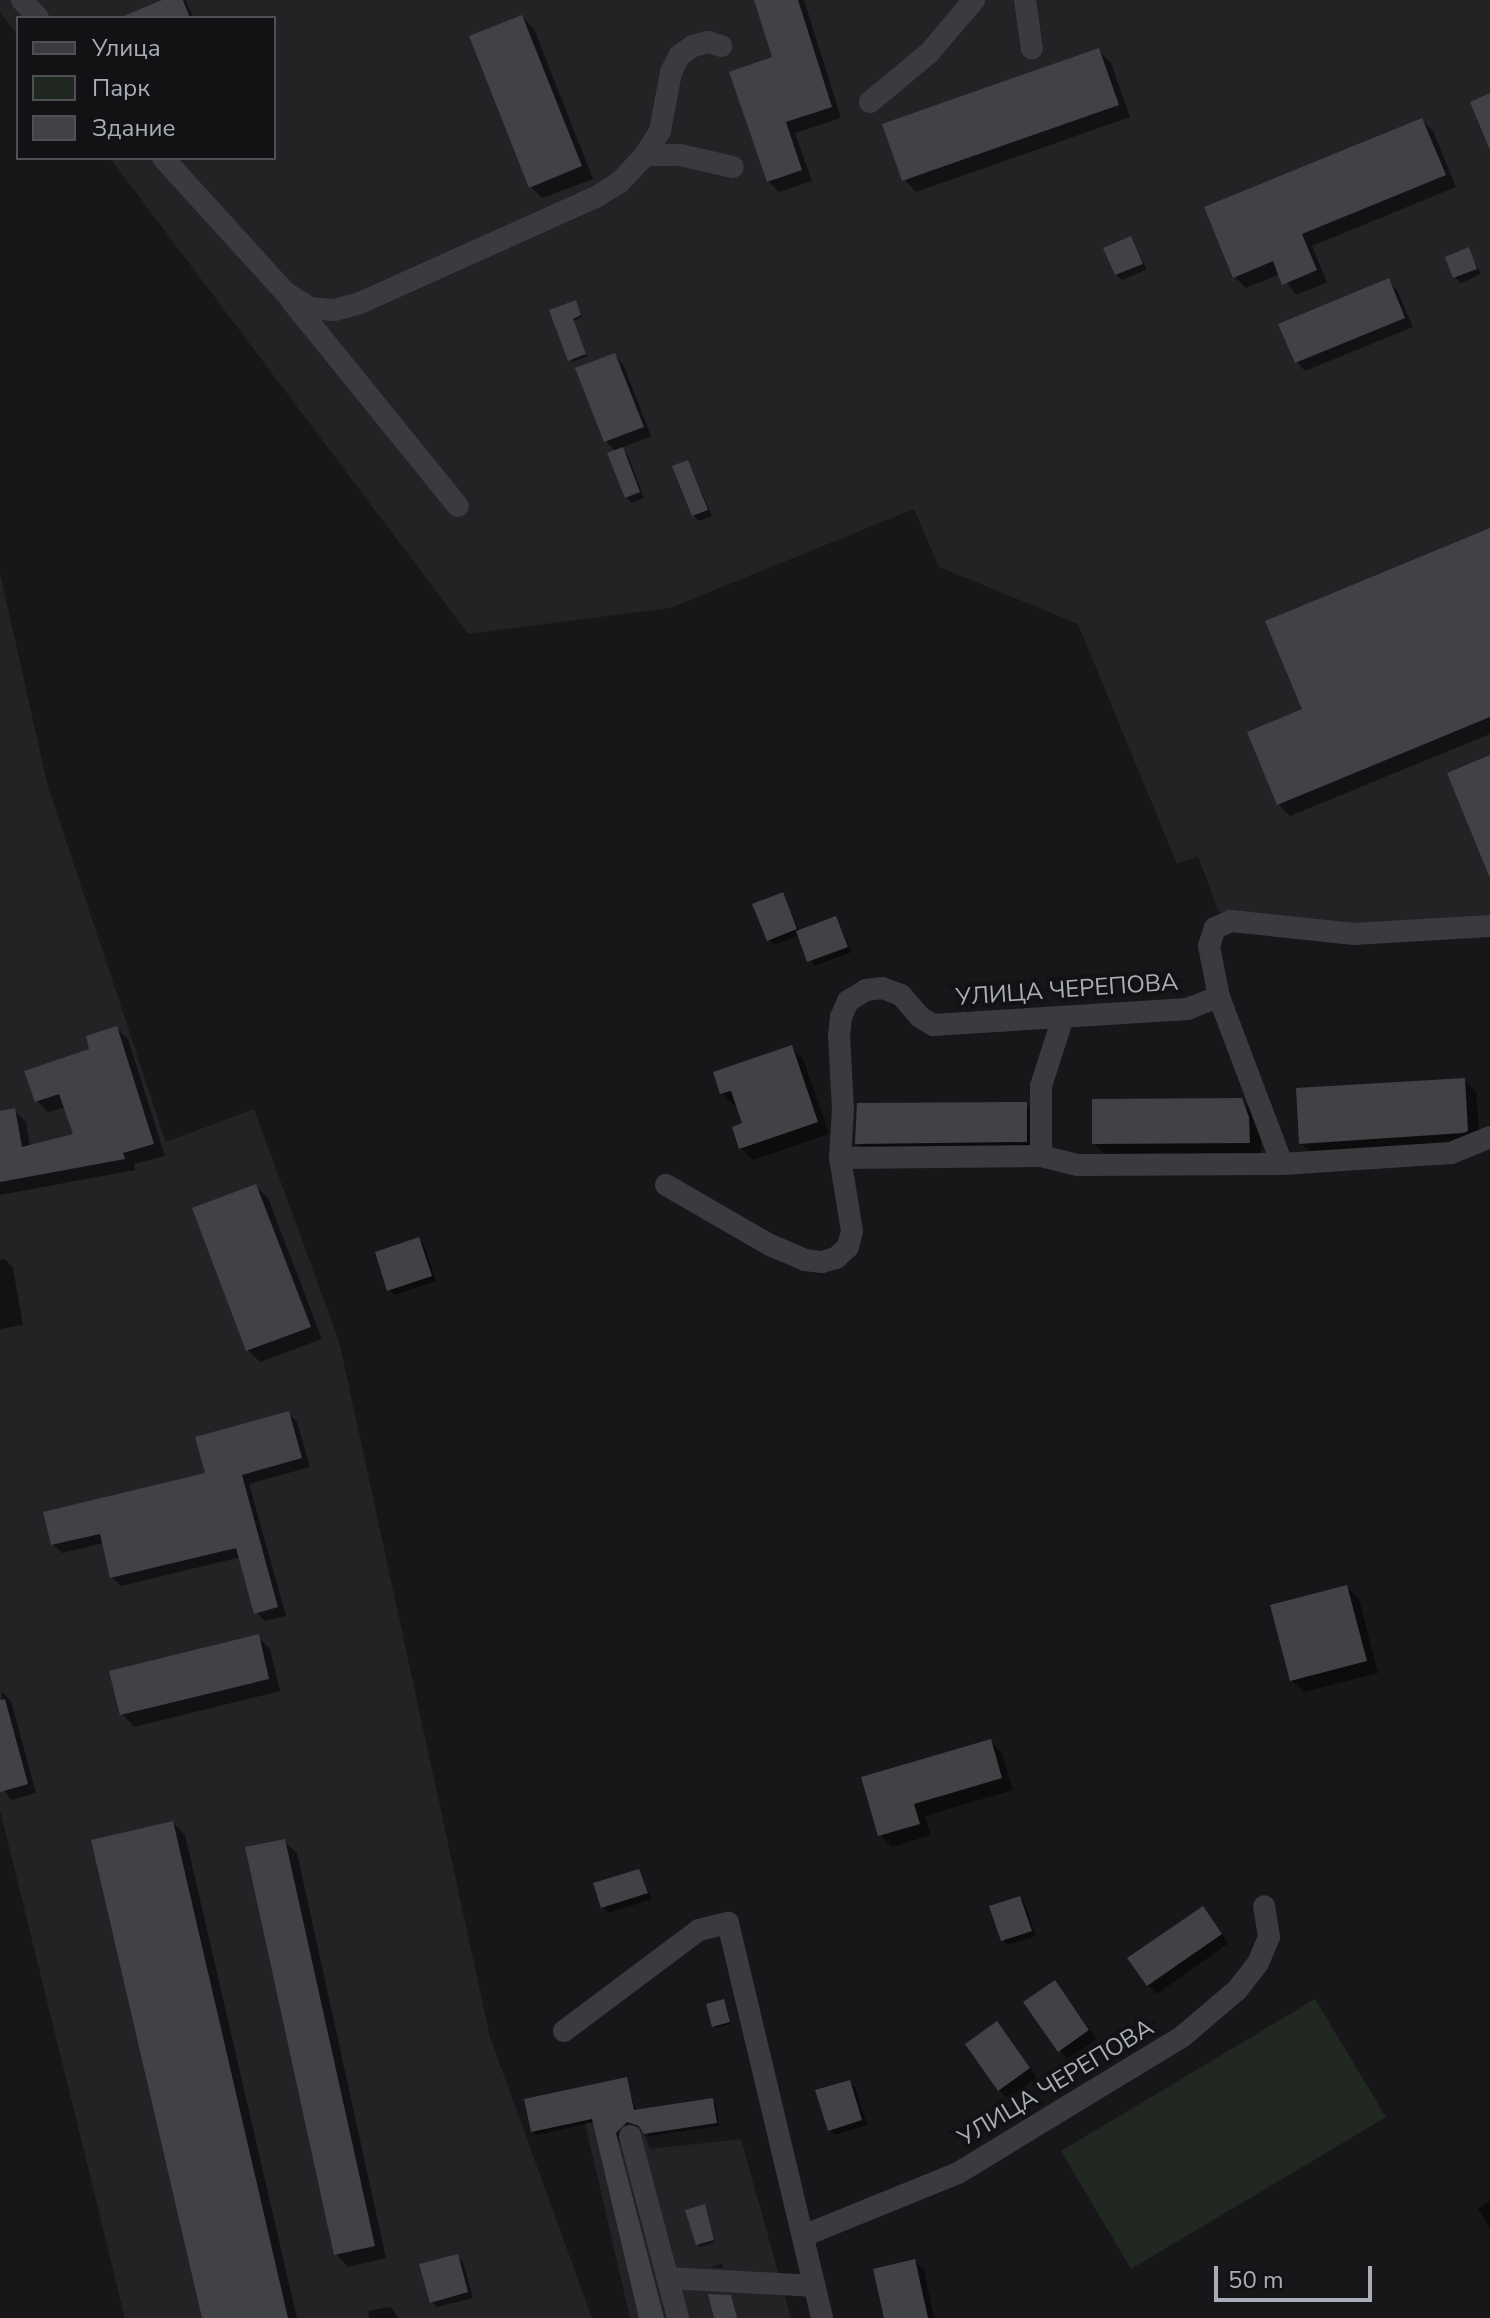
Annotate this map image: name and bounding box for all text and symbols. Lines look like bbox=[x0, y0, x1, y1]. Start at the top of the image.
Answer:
legend bbox=[16, 16, 276, 160]
text: Улица bbox=[92, 32, 161, 64]
text: Парк bbox=[92, 72, 150, 104]
text: Здание bbox=[92, 112, 176, 144]
street label: УЛИЦА ЧЕРЕПОВА bbox=[955, 968, 1179, 1012]
street label: УЛИЦА ЧЕРЕПОВА bbox=[953, 2013, 1159, 2153]
scale bar bbox=[1218, 2250, 1376, 2300]
text: 50 m bbox=[1228, 2264, 1284, 2296]

